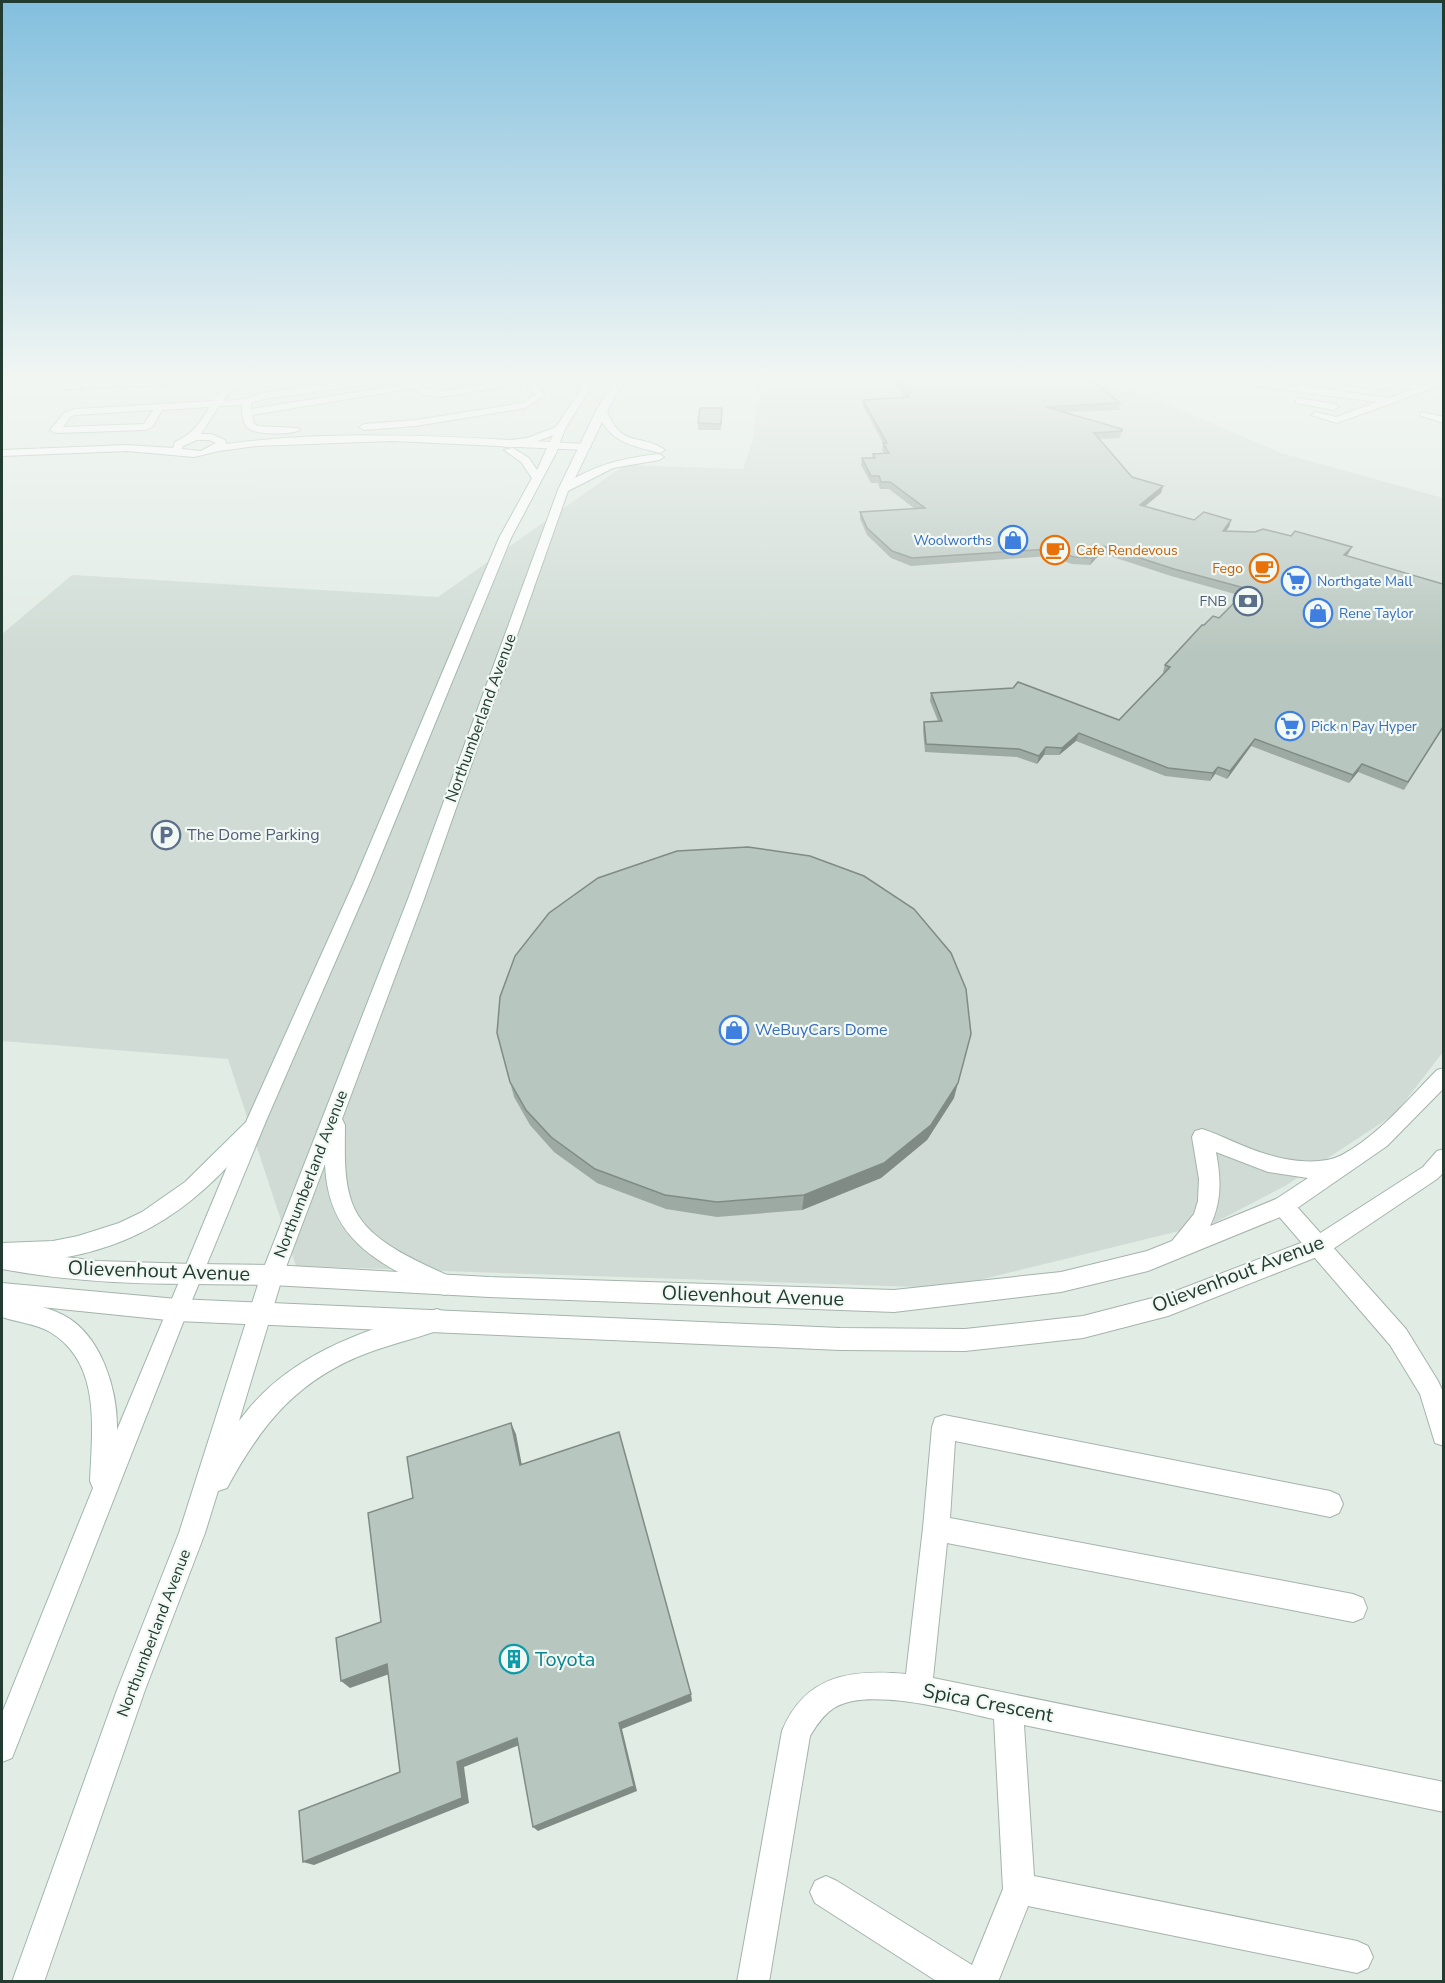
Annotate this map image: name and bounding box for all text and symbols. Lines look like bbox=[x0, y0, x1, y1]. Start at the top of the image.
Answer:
shop icon: Woolworths bbox=[997, 524, 1029, 556]
place label: Woolworths bbox=[913, 531, 992, 550]
cafe icon: Cafe Rendevous bbox=[1039, 534, 1071, 566]
place label: Cafe Rendevous bbox=[1076, 541, 1178, 560]
cafe icon: Fego bbox=[1248, 552, 1280, 584]
place label: Fego bbox=[1212, 559, 1243, 578]
supermarket icon: Northgate Mall bbox=[1280, 565, 1312, 597]
place label: Northgate Mall bbox=[1317, 572, 1413, 591]
bank icon: FNB bbox=[1232, 585, 1264, 617]
place label: FNB bbox=[1200, 592, 1227, 611]
shop icon: Rene Taylor bbox=[1302, 597, 1334, 629]
place label: Rene Taylor bbox=[1339, 604, 1413, 623]
street label: Northumberland Avenue bbox=[440, 631, 522, 805]
supermarket icon: Pick n Pay Hyper bbox=[1274, 710, 1306, 742]
place label: Pick n Pay Hyper bbox=[1311, 717, 1417, 736]
parking icon: The Dome Parking bbox=[150, 819, 182, 851]
place label: The Dome Parking bbox=[187, 824, 320, 846]
shop icon: WeBuyCars Dome bbox=[718, 1014, 750, 1046]
place label: WeBuyCars Dome bbox=[755, 1019, 888, 1041]
street label: Northumberland Avenue bbox=[269, 1087, 353, 1261]
street label: Olievenhout Avenue bbox=[1148, 1229, 1328, 1319]
street label: Olievenhout Avenue bbox=[67, 1254, 251, 1288]
street label: Olievenhout Avenue bbox=[661, 1279, 845, 1313]
street label: Northumberland Avenue bbox=[112, 1546, 196, 1720]
building icon: Toyota bbox=[498, 1643, 530, 1675]
place label: Toyota bbox=[535, 1646, 595, 1673]
street label: Spica Crescent bbox=[920, 1677, 1057, 1729]

